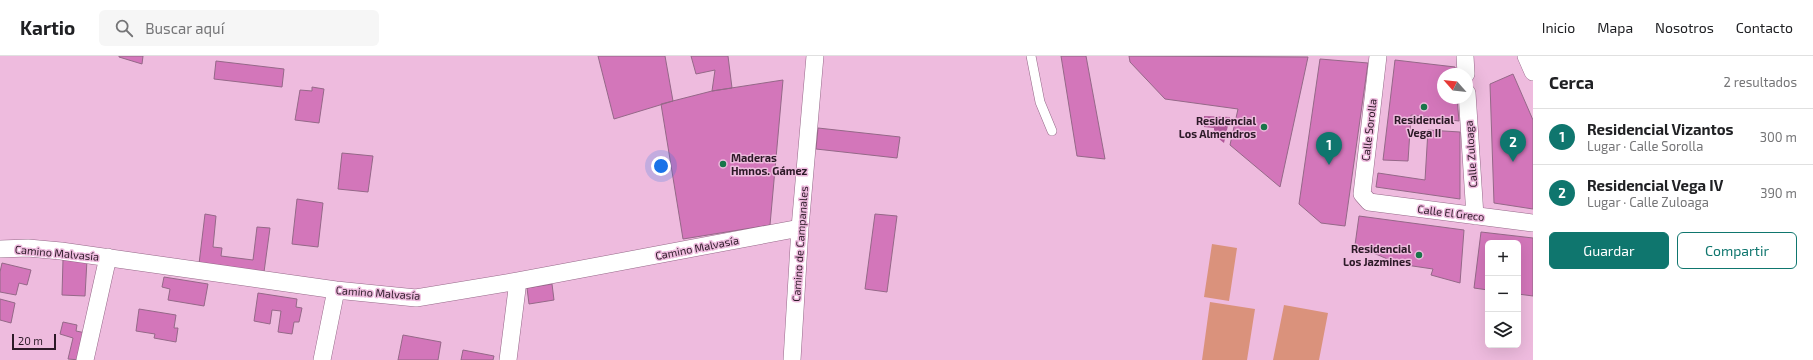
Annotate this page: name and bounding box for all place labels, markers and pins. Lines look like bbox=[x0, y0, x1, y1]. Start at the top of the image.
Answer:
marker: Residencial Vega II bbox=[1419, 102, 1429, 112]
place label: Residencial Vega II bbox=[1394, 113, 1454, 139]
place label: Residencial Los Almendros bbox=[1179, 114, 1256, 140]
marker: Residencial Los Almendros bbox=[1259, 122, 1269, 132]
pin: 2 bbox=[1500, 129, 1526, 162]
pin: 1 bbox=[1316, 132, 1342, 165]
place label: Maderas Hmnos. Gámez bbox=[731, 151, 808, 177]
marker: Maderas Hmnos. Gámez bbox=[718, 159, 728, 169]
place label: Residencial Los Jazmines bbox=[1343, 242, 1411, 268]
marker: Residencial Los Jazmines bbox=[1414, 250, 1424, 260]

